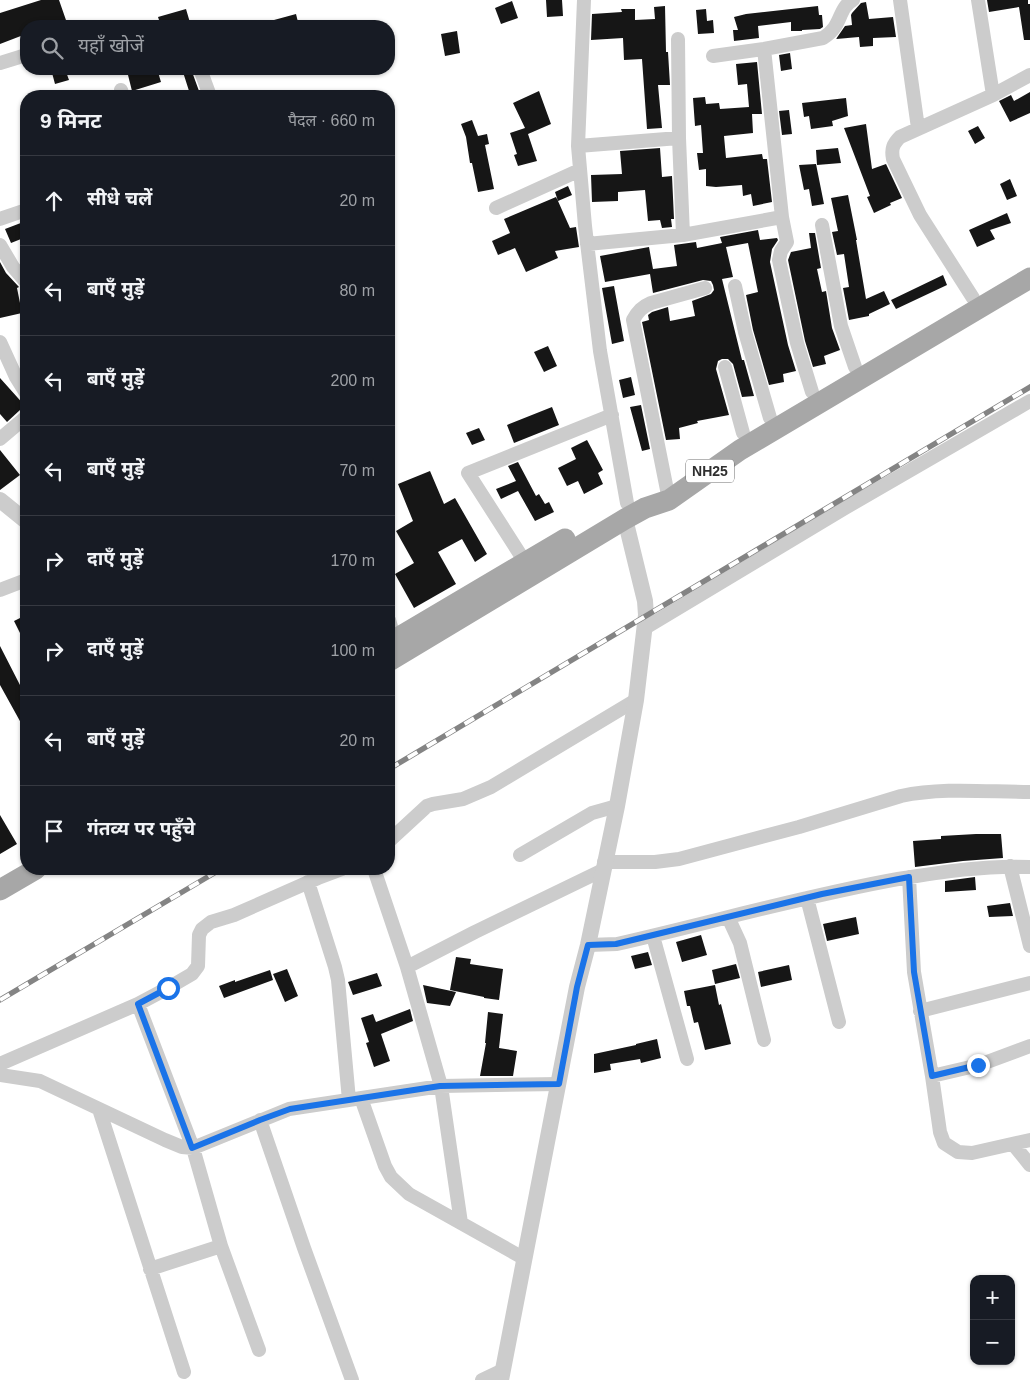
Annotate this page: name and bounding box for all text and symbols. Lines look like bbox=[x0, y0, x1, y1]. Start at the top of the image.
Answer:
search box bbox=[20, 20, 395, 75]
icon: search bbox=[38, 34, 66, 62]
text: यहाँ खोजें bbox=[78, 35, 144, 56]
text: 9 मिनट bbox=[40, 109, 102, 132]
text: पैदल · 660 m bbox=[288, 112, 375, 129]
icon: ahead bbox=[40, 187, 68, 215]
text: सीधे चलें bbox=[87, 188, 152, 209]
text: 20 m bbox=[339, 192, 375, 209]
icon: left bbox=[40, 277, 68, 305]
text: बाएँ मुड़ें bbox=[87, 278, 144, 299]
text: 80 m bbox=[339, 282, 375, 299]
icon: left bbox=[40, 367, 68, 395]
text: बाएँ मुड़ें bbox=[87, 368, 144, 389]
text: 200 m bbox=[331, 372, 375, 389]
icon: left bbox=[40, 457, 68, 485]
text: बाएँ मुड़ें bbox=[87, 458, 144, 479]
road number: NH25 bbox=[686, 460, 734, 482]
text: 70 m bbox=[339, 462, 375, 479]
icon: right bbox=[40, 547, 68, 575]
text: दाएँ मुड़ें bbox=[87, 548, 143, 569]
text: 170 m bbox=[331, 552, 375, 569]
icon: right bbox=[40, 637, 68, 665]
text: दाएँ मुड़ें bbox=[87, 638, 143, 659]
text: 100 m bbox=[331, 642, 375, 659]
icon: left bbox=[40, 727, 68, 755]
text: बाएँ मुड़ें bbox=[87, 728, 144, 749]
text: 20 m bbox=[339, 732, 375, 749]
icon: arrive bbox=[40, 817, 68, 845]
text: गंतव्य पर पहुँचे bbox=[87, 818, 195, 839]
route start bbox=[157, 977, 180, 1000]
route end bbox=[967, 1054, 990, 1077]
map controls bbox=[970, 1275, 1015, 1365]
button: + bbox=[970, 1275, 1015, 1320]
button: − bbox=[970, 1320, 1015, 1365]

